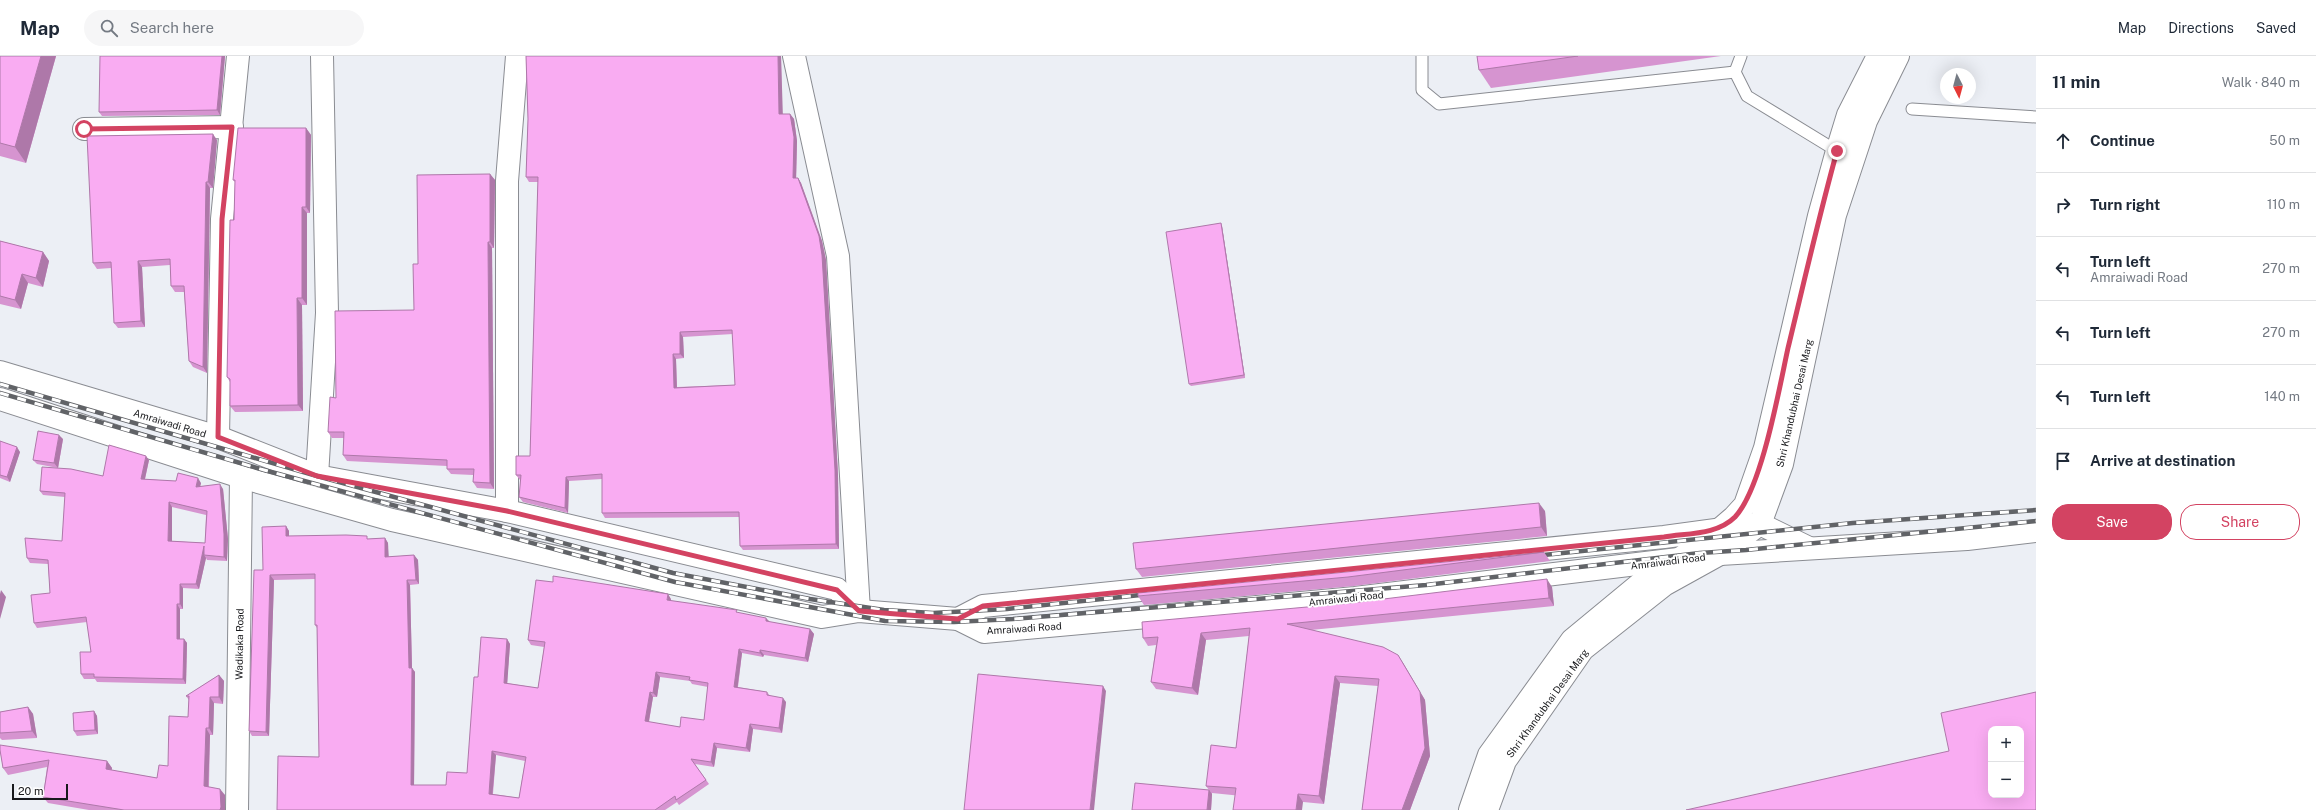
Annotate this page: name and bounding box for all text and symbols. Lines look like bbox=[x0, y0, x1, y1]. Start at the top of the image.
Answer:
search box bbox=[84, 10, 364, 46]
text: Map bbox=[20, 17, 60, 39]
icon: search bbox=[98, 17, 120, 39]
text: Search here bbox=[130, 19, 214, 36]
text: Map bbox=[2118, 20, 2146, 36]
text: Directions bbox=[2168, 20, 2234, 36]
text: Saved bbox=[2256, 20, 2296, 36]
north arrow bbox=[1940, 68, 1976, 104]
text: 11 min bbox=[2052, 72, 2100, 92]
text: Walk · 840 m bbox=[2222, 75, 2300, 90]
route start bbox=[75, 120, 93, 138]
icon: ahead bbox=[2052, 130, 2074, 152]
text: Continue bbox=[2090, 132, 2155, 149]
text: 50 m bbox=[2269, 133, 2300, 148]
route end bbox=[1828, 142, 1846, 160]
icon: right bbox=[2052, 194, 2074, 216]
text: Turn right bbox=[2090, 196, 2160, 213]
text: 110 m bbox=[2267, 197, 2300, 212]
text: Turn left bbox=[2090, 253, 2151, 270]
icon: left bbox=[2052, 258, 2074, 280]
text: 270 m bbox=[2262, 261, 2300, 276]
text: Amraiwadi Road bbox=[2090, 270, 2188, 285]
icon: left bbox=[2052, 322, 2074, 344]
text: Turn left bbox=[2090, 324, 2151, 341]
text: 270 m bbox=[2262, 325, 2300, 340]
street label: Shri Khandubhai Desai Marg bbox=[1773, 338, 1815, 468]
icon: left bbox=[2052, 386, 2074, 408]
text: Turn left bbox=[2090, 388, 2151, 405]
text: 140 m bbox=[2264, 389, 2300, 404]
street label: Amraiwadi Road bbox=[132, 406, 208, 440]
icon: arrive bbox=[2052, 450, 2074, 472]
text: Arrive at destination bbox=[2090, 452, 2235, 469]
button: Save bbox=[2052, 504, 2172, 540]
button: Share bbox=[2180, 504, 2300, 540]
street label: Amraiwadi Road bbox=[1630, 550, 1706, 572]
street label: Amraiwadi Road bbox=[1308, 588, 1384, 608]
street label: Wadikaka Road bbox=[232, 608, 246, 680]
street label: Amraiwadi Road bbox=[986, 619, 1062, 637]
street label: Shri Khandubhai Desai Marg bbox=[1503, 646, 1591, 760]
map controls bbox=[1988, 726, 2024, 798]
button: + bbox=[1988, 726, 2024, 762]
button: − bbox=[1988, 762, 2024, 798]
scale bar bbox=[12, 782, 68, 801]
text: 20 m bbox=[18, 785, 43, 797]

